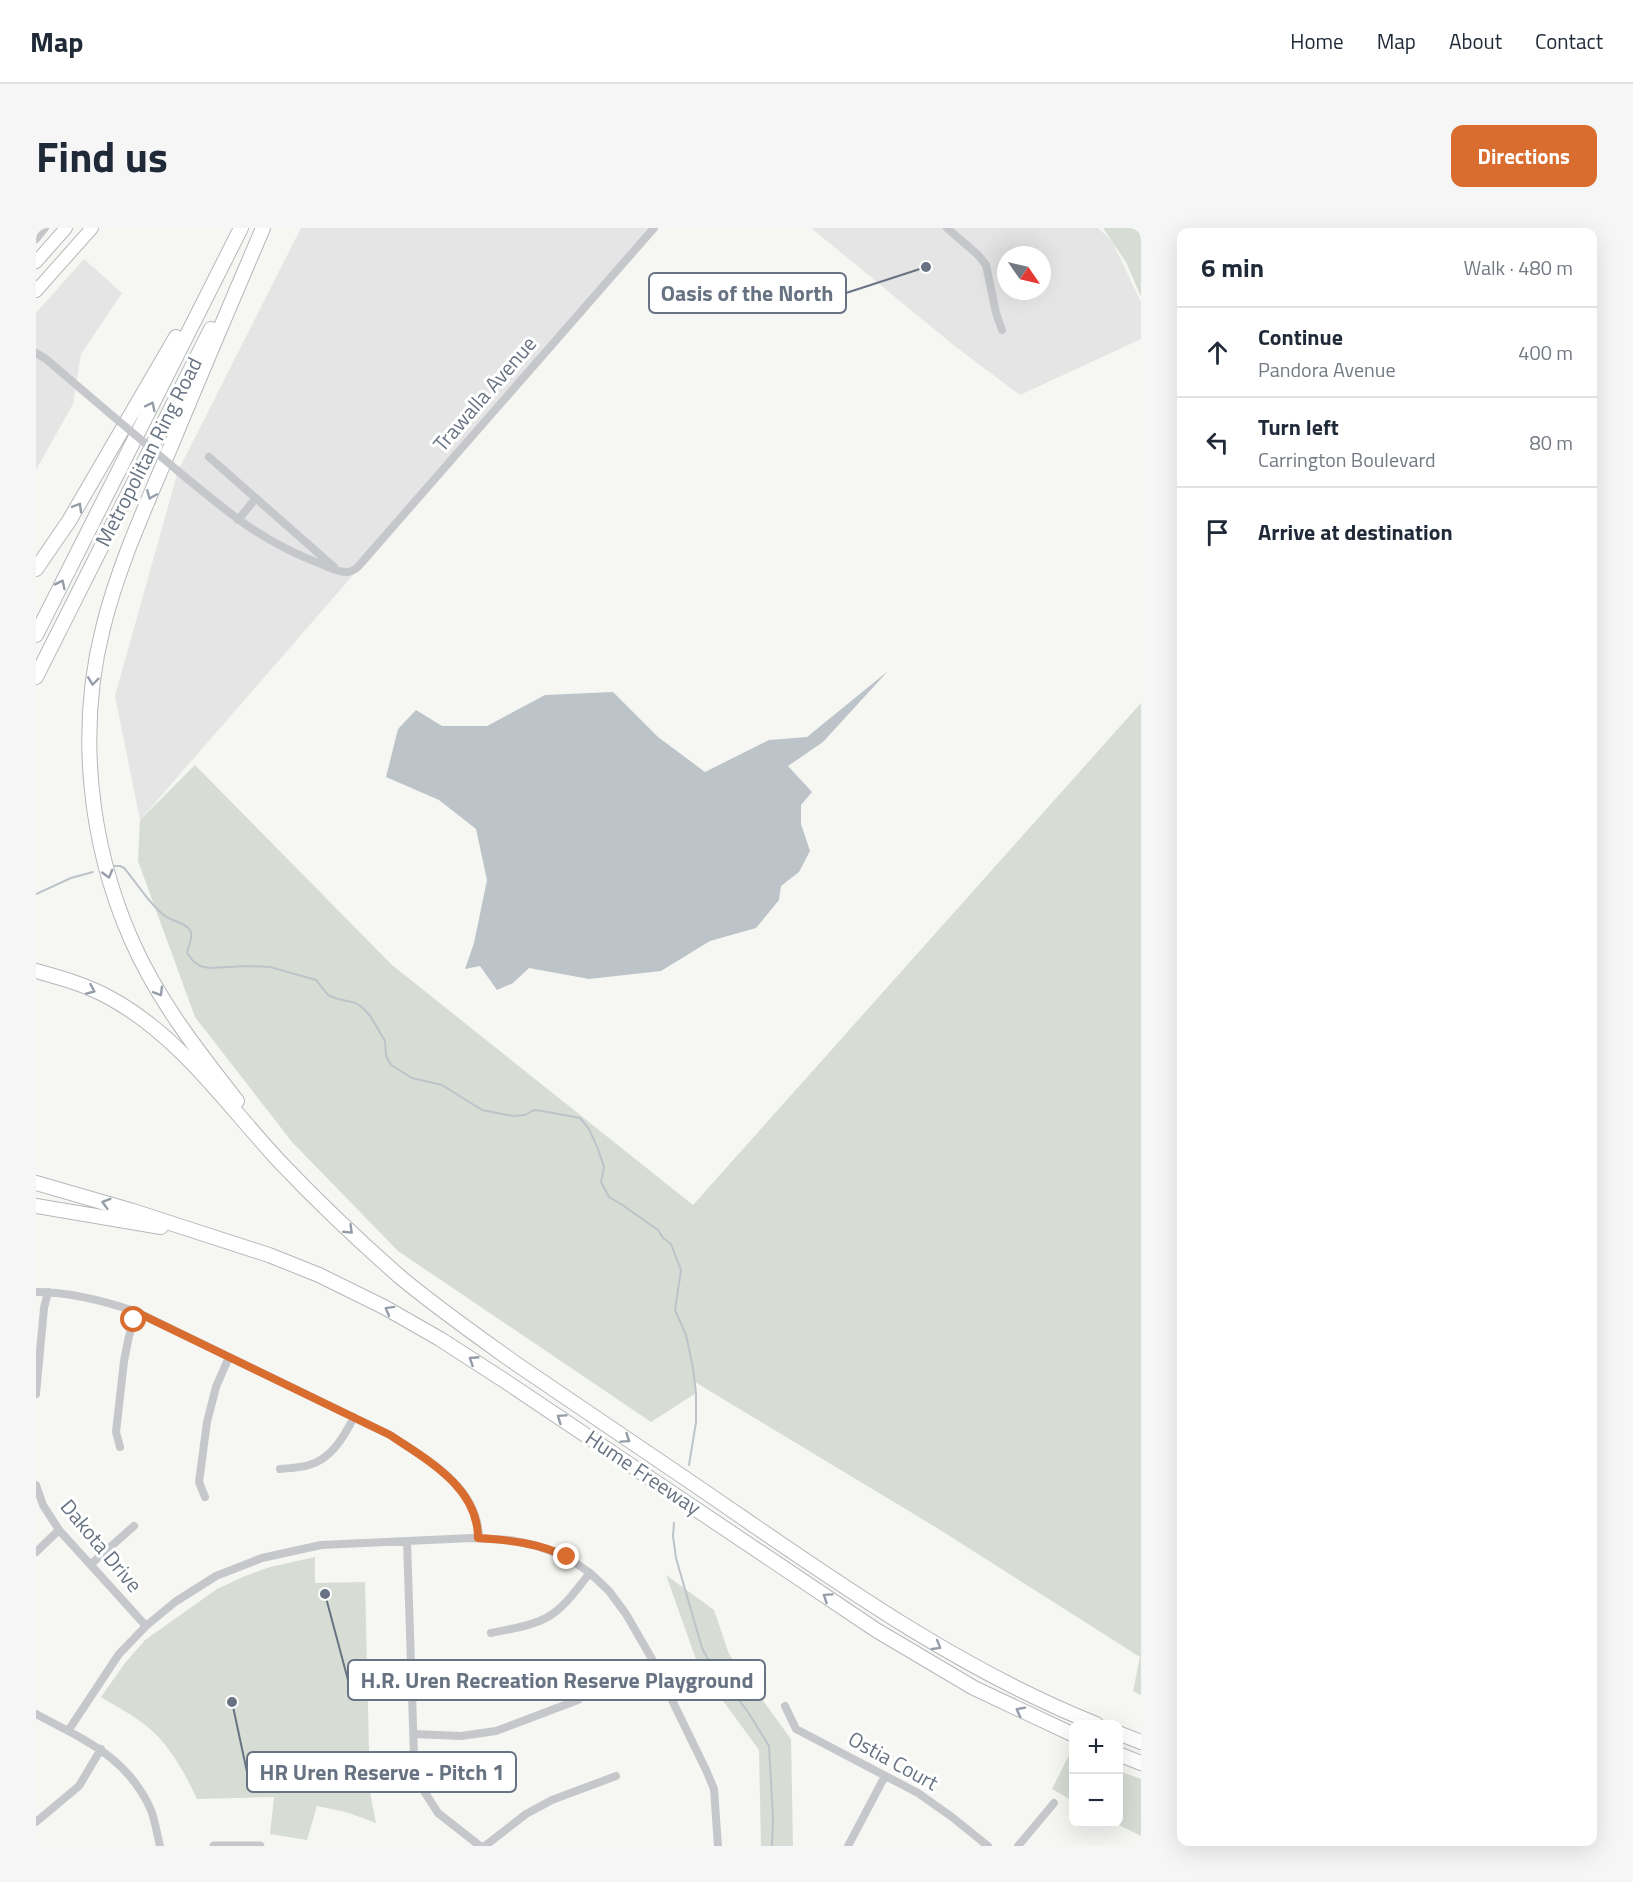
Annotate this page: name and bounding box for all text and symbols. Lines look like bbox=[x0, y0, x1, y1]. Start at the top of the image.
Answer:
text: Map bbox=[30, 20, 84, 63]
text: Home bbox=[1290, 25, 1344, 57]
text: Map bbox=[1377, 25, 1416, 57]
text: About bbox=[1449, 25, 1502, 57]
text: Contact bbox=[1535, 25, 1603, 57]
text: Find us bbox=[36, 124, 168, 188]
button: Directions bbox=[1451, 125, 1597, 187]
north arrow bbox=[997, 246, 1051, 300]
text: 6 min bbox=[1201, 248, 1264, 287]
text: Walk · 480 m bbox=[1464, 252, 1573, 283]
callout: Oasis of the North bbox=[649, 273, 846, 313]
text: Oasis of the North bbox=[661, 276, 833, 310]
text: Continue bbox=[1258, 320, 1343, 354]
street label: Trawalla Avenue bbox=[425, 329, 544, 458]
icon: ahead bbox=[1201, 336, 1234, 369]
text: 400 m bbox=[1518, 337, 1573, 368]
street label: Metropolitan Ring Road bbox=[86, 351, 210, 552]
text: Pandora Avenue bbox=[1258, 354, 1396, 385]
one-way arrow bbox=[143, 401, 155, 412]
text: Turn left bbox=[1258, 410, 1339, 444]
icon: left bbox=[1201, 426, 1234, 459]
text: 80 m bbox=[1529, 427, 1573, 458]
text: Carrington Boulevard bbox=[1258, 444, 1436, 475]
one-way arrow bbox=[146, 489, 158, 500]
one-way arrow bbox=[71, 503, 82, 513]
text: Arrive at destination bbox=[1258, 515, 1453, 549]
icon: arrive bbox=[1201, 516, 1234, 549]
one-way arrow bbox=[54, 580, 65, 591]
one-way arrow bbox=[88, 676, 100, 685]
one-way arrow bbox=[101, 868, 113, 879]
one-way arrow bbox=[85, 982, 96, 994]
one-way arrow bbox=[151, 986, 163, 996]
one-way arrow bbox=[101, 1198, 112, 1210]
one-way arrow bbox=[343, 1223, 353, 1234]
route start bbox=[120, 1306, 146, 1332]
one-way arrow bbox=[385, 1306, 396, 1317]
one-way arrow bbox=[469, 1355, 479, 1367]
one-way arrow bbox=[557, 1414, 568, 1425]
street label: Hume Freeway bbox=[579, 1422, 708, 1523]
one-way arrow bbox=[620, 1432, 631, 1443]
street label: Dakota Drive bbox=[53, 1492, 150, 1599]
route end bbox=[553, 1543, 579, 1569]
one-way arrow bbox=[823, 1594, 834, 1605]
one-way arrow bbox=[931, 1638, 941, 1650]
callout: H.R. Uren Recreation Reserve Playground bbox=[348, 1660, 765, 1700]
text: H.R. Uren Recreation Reserve Playground bbox=[360, 1663, 754, 1697]
one-way arrow bbox=[1016, 1707, 1027, 1718]
map controls bbox=[1069, 1720, 1123, 1828]
button: + bbox=[1069, 1720, 1123, 1774]
street label: Ostia Court bbox=[843, 1722, 945, 1798]
callout: HR Uren Reserve - Pitch 1 bbox=[247, 1752, 516, 1792]
text: HR Uren Reserve - Pitch 1 bbox=[260, 1755, 505, 1789]
button: − bbox=[1069, 1774, 1123, 1828]

